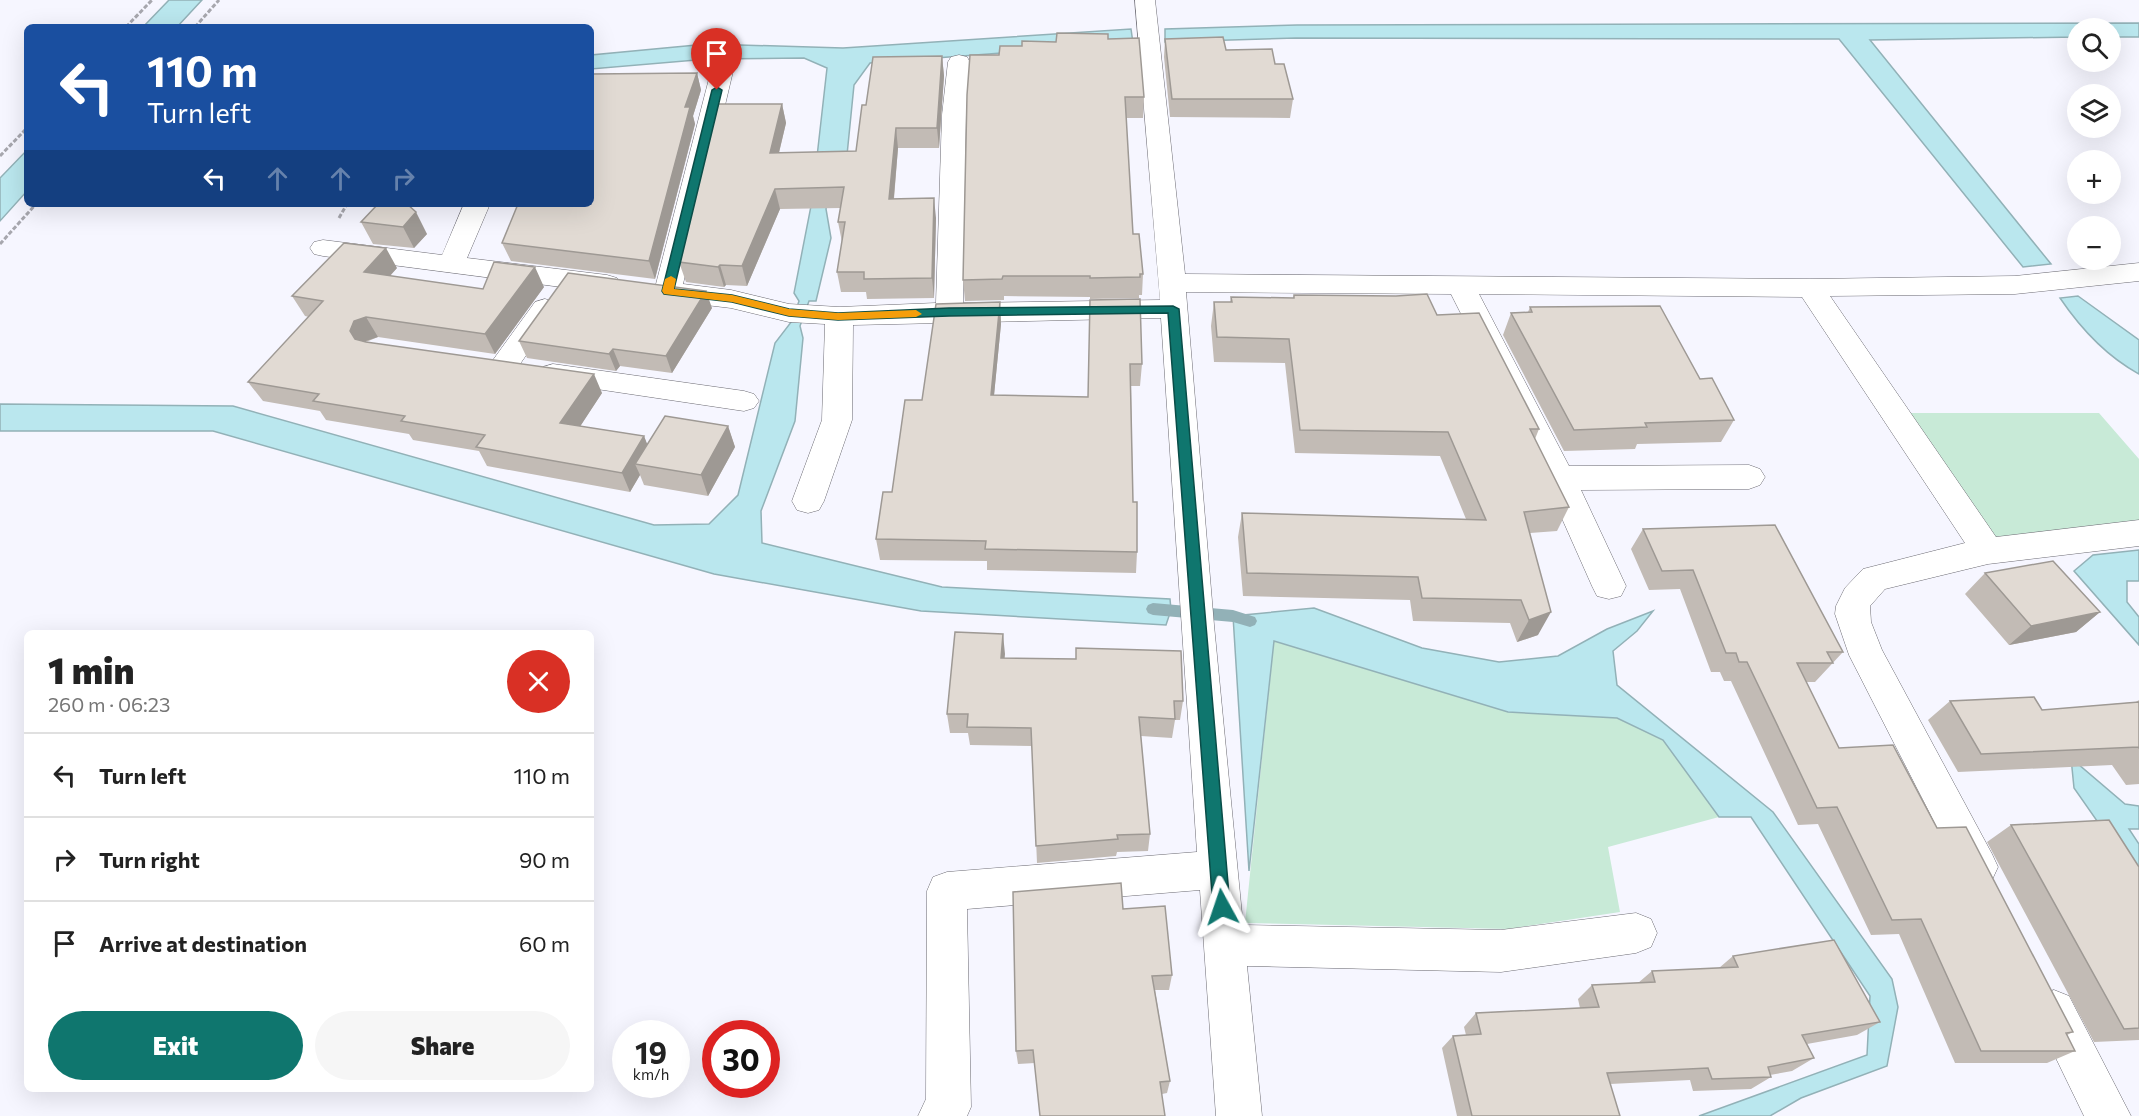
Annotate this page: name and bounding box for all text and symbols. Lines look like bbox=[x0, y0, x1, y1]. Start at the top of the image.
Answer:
map controls bbox=[2067, 18, 2121, 270]
button: search bbox=[2067, 18, 2121, 72]
pin bbox=[691, 28, 742, 90]
icon: arrive bbox=[700, 37, 733, 70]
text: 110 m bbox=[147, 44, 258, 96]
icon: left bbox=[48, 48, 126, 126]
button: layers bbox=[2067, 84, 2121, 138]
text: Turn left bbox=[147, 96, 251, 129]
button: + bbox=[2067, 150, 2121, 204]
icon: left bbox=[198, 162, 231, 195]
icon: ahead bbox=[261, 162, 294, 195]
icon: ahead bbox=[324, 162, 357, 195]
icon: right bbox=[387, 162, 420, 195]
button: − bbox=[2067, 216, 2121, 270]
text: 1 min bbox=[48, 647, 134, 691]
button: close bbox=[507, 650, 570, 713]
text: 260 m · 06:23 bbox=[48, 692, 170, 716]
icon: left bbox=[48, 759, 81, 792]
text: Turn left bbox=[99, 762, 186, 789]
text: 110 m bbox=[513, 762, 570, 789]
icon: right bbox=[48, 843, 81, 876]
text: Turn right bbox=[99, 846, 200, 873]
text: 90 m bbox=[519, 846, 570, 873]
position arrow bbox=[1190, 875, 1254, 939]
icon: arrive bbox=[48, 927, 81, 960]
text: Arrive at destination bbox=[99, 930, 307, 957]
text: 60 m bbox=[519, 930, 570, 957]
button: Exit bbox=[48, 1011, 303, 1080]
button: Share bbox=[315, 1011, 570, 1080]
speed limit sign: 30 bbox=[702, 1020, 780, 1098]
text: 19 bbox=[635, 1033, 667, 1070]
text: km/h bbox=[633, 1065, 669, 1083]

